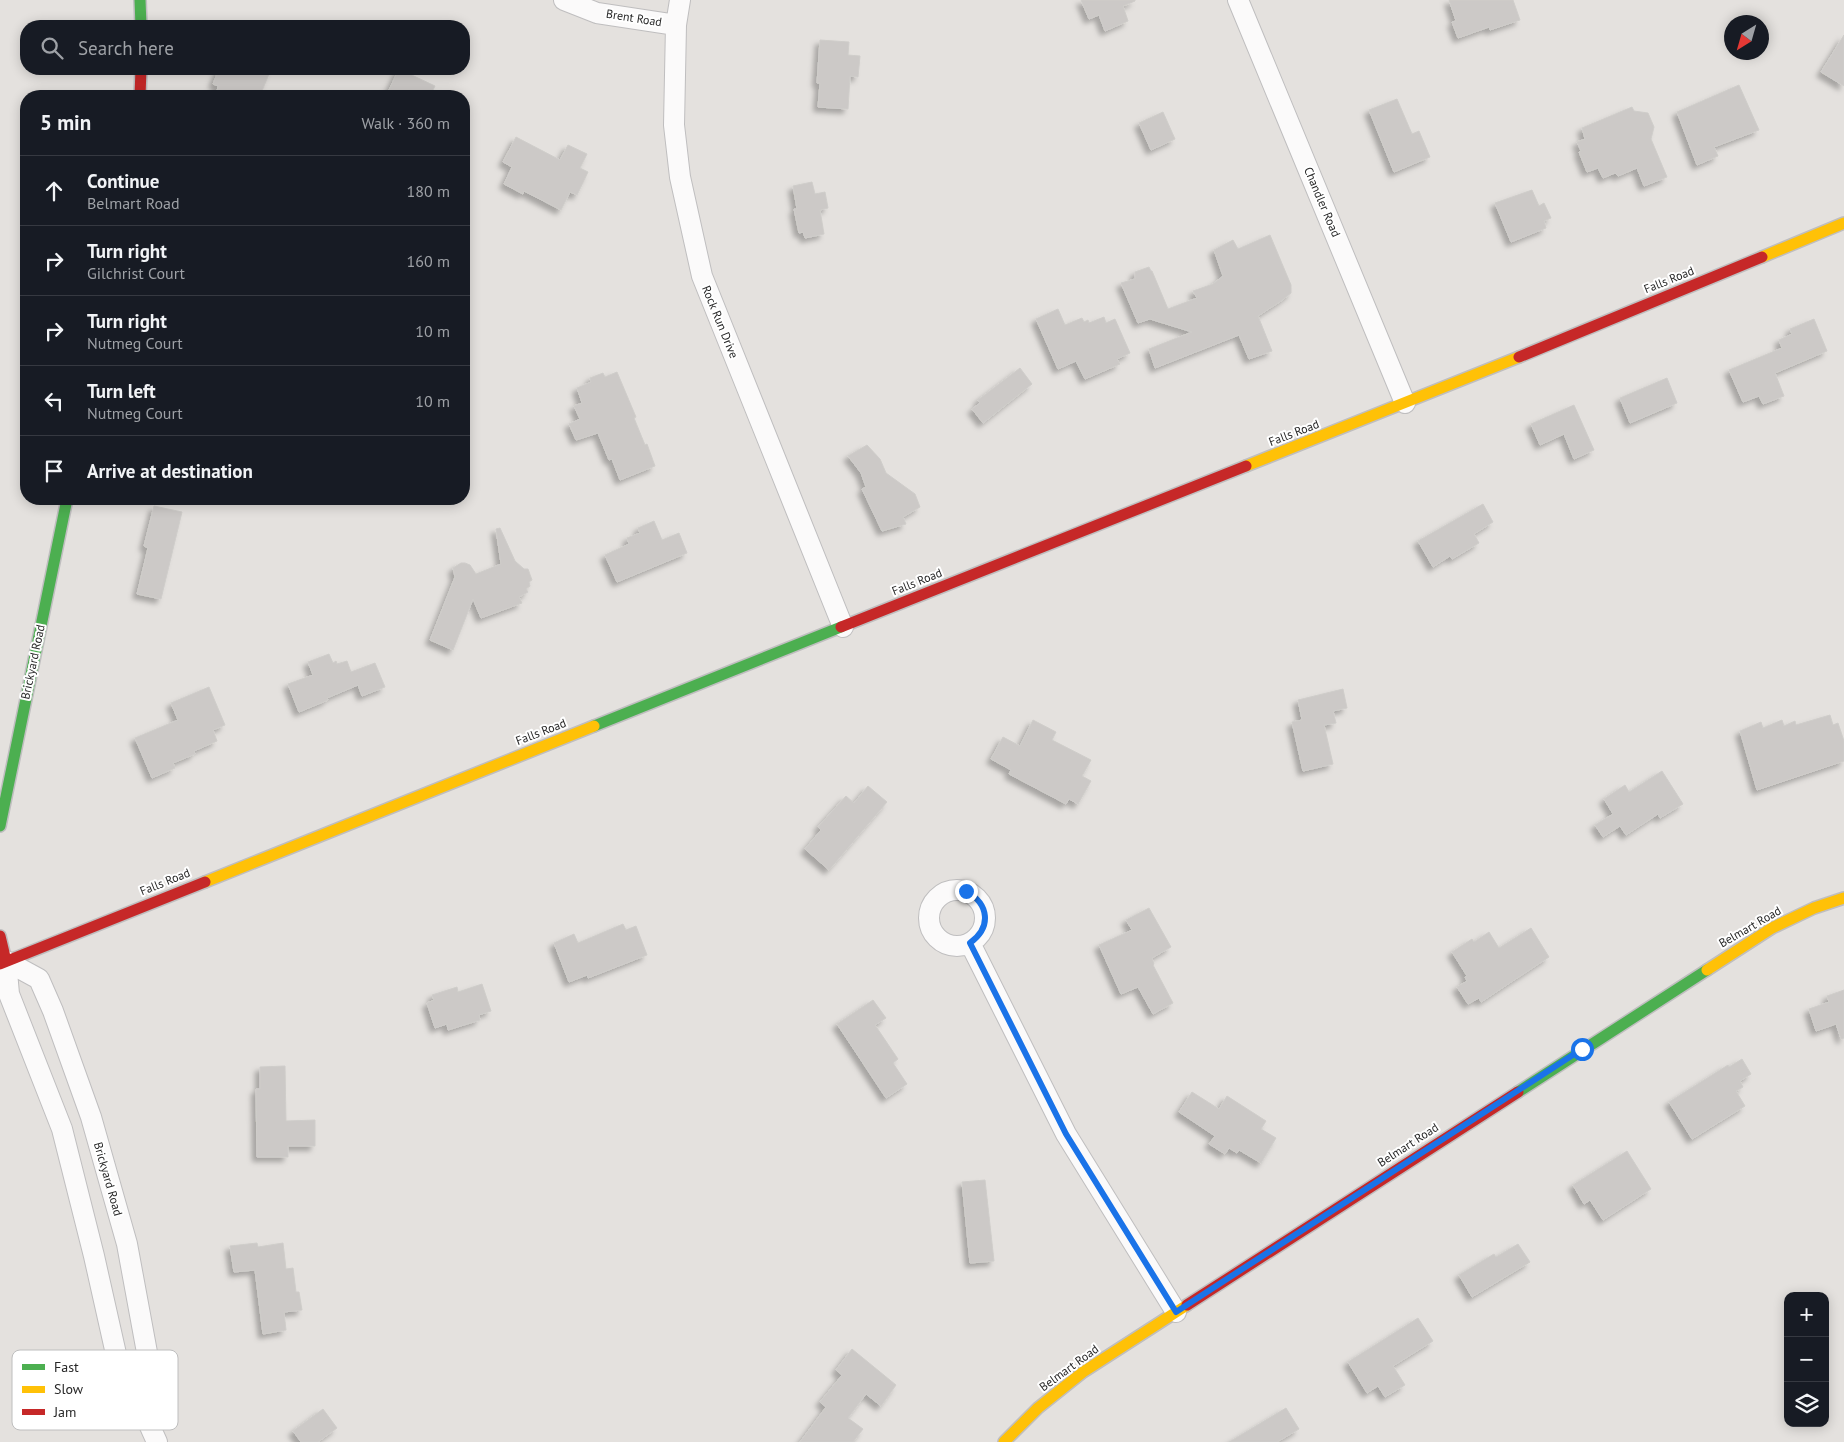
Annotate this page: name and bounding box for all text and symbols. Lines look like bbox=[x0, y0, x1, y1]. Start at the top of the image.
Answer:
street label: Brent Road bbox=[605, 6, 663, 29]
north arrow bbox=[1724, 15, 1769, 60]
search box bbox=[20, 20, 470, 75]
icon: search bbox=[38, 34, 66, 62]
text: Search here bbox=[78, 36, 174, 60]
text: 5 min bbox=[40, 109, 91, 136]
text: Walk · 360 m bbox=[361, 113, 450, 133]
street label: Chandler Road bbox=[1301, 164, 1344, 239]
text: Continue bbox=[87, 169, 159, 193]
icon: ahead bbox=[40, 177, 68, 205]
text: 180 m bbox=[407, 181, 450, 201]
text: Belmart Road bbox=[87, 193, 180, 213]
text: Turn right bbox=[87, 239, 167, 263]
icon: right bbox=[40, 247, 68, 275]
text: 160 m bbox=[407, 251, 450, 271]
text: Gilchrist Court bbox=[87, 263, 185, 283]
street label: Falls Road bbox=[1642, 263, 1696, 296]
street label: Rock Run Drive bbox=[699, 283, 742, 360]
text: Turn right bbox=[87, 309, 167, 333]
icon: right bbox=[40, 317, 68, 345]
text: 10 m bbox=[415, 321, 450, 341]
text: Nutmeg Court bbox=[87, 333, 183, 353]
text: Turn left bbox=[87, 379, 156, 403]
icon: left bbox=[40, 387, 68, 415]
text: 10 m bbox=[415, 391, 450, 411]
text: Nutmeg Court bbox=[87, 403, 183, 423]
street label: Falls Road bbox=[1266, 416, 1321, 449]
icon: arrive bbox=[40, 457, 68, 485]
text: Arrive at destination bbox=[87, 459, 253, 483]
street label: Falls Road bbox=[890, 565, 944, 598]
street label: Brickyard Road bbox=[17, 623, 48, 701]
street label: Falls Road bbox=[513, 715, 568, 748]
street label: Falls Road bbox=[138, 865, 192, 898]
route end bbox=[955, 880, 978, 903]
street label: Belmart Road bbox=[1716, 903, 1784, 950]
route start bbox=[1571, 1038, 1594, 1061]
street label: Belmart Road bbox=[1375, 1119, 1441, 1170]
street label: Brickyard Road bbox=[91, 1140, 126, 1217]
map controls bbox=[1784, 1292, 1829, 1427]
button: + bbox=[1784, 1292, 1829, 1337]
button: − bbox=[1784, 1337, 1829, 1382]
street label: Belmart Road bbox=[1036, 1341, 1101, 1394]
legend bbox=[12, 1350, 178, 1430]
text: Fast bbox=[54, 1358, 79, 1376]
text: Slow bbox=[54, 1380, 84, 1398]
button: layers bbox=[1784, 1382, 1829, 1427]
text: Jam bbox=[53, 1403, 76, 1421]

